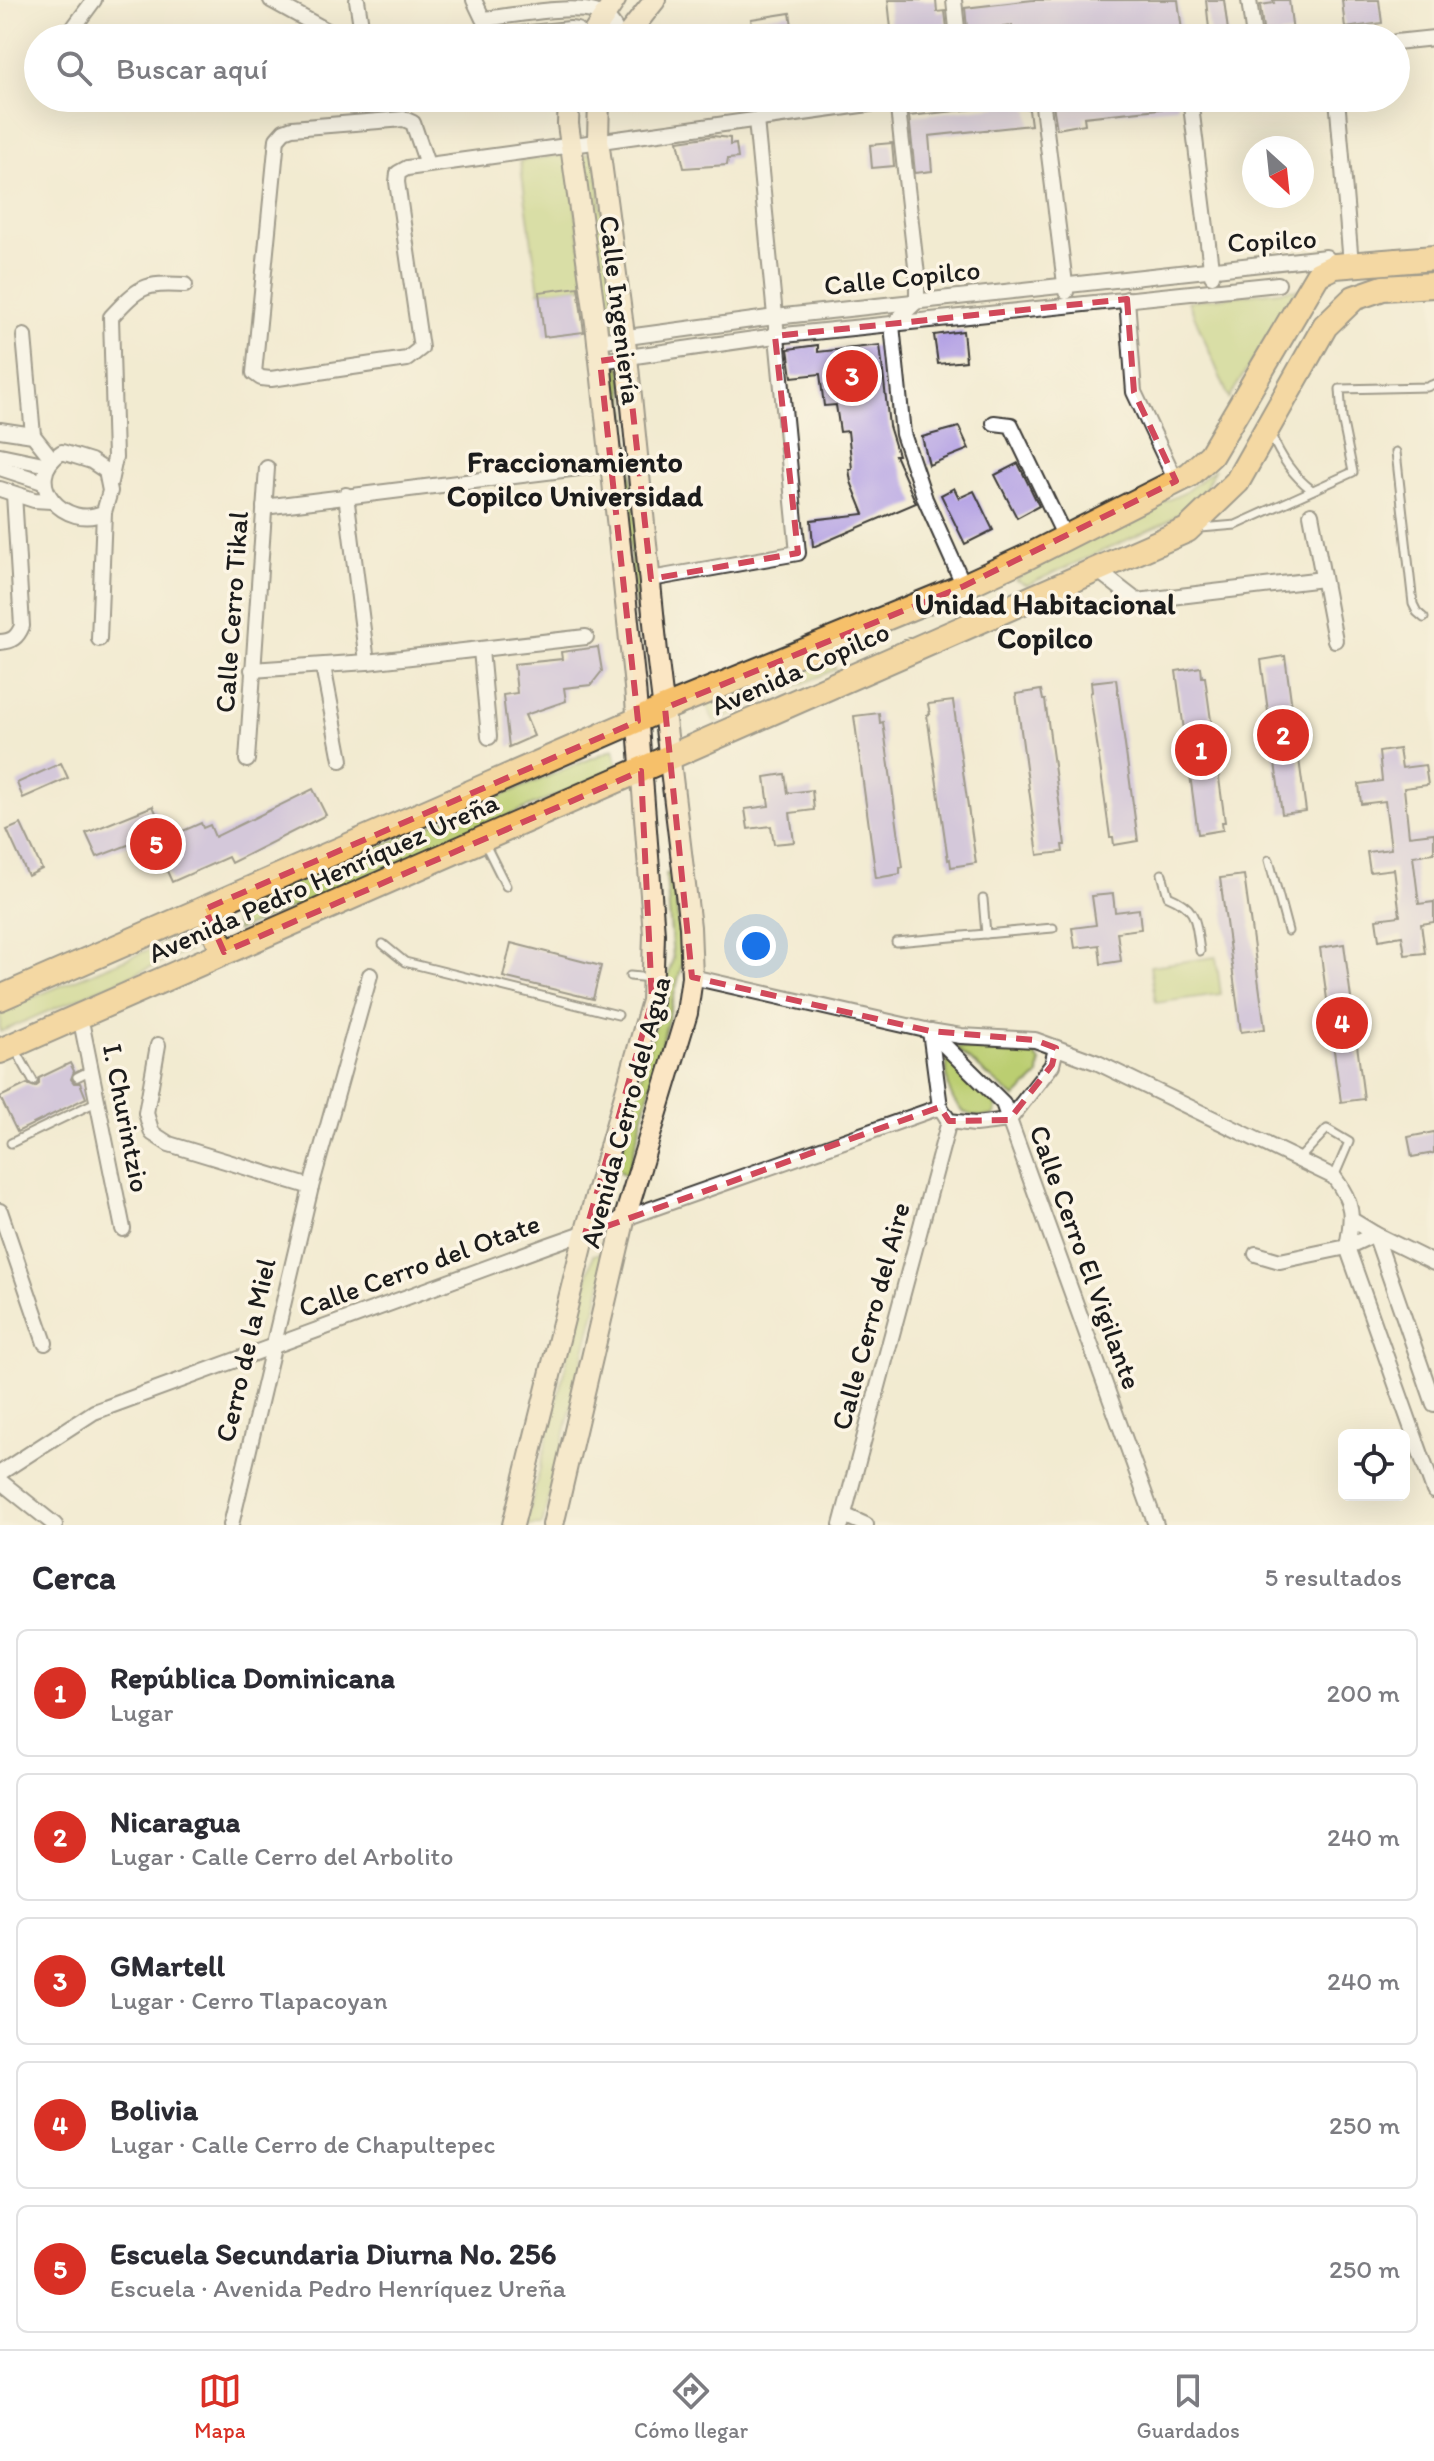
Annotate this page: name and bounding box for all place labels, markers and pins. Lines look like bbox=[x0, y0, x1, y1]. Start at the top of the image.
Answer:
pin: 3 bbox=[826, 346, 878, 406]
pin: 2 bbox=[1257, 705, 1309, 765]
pin: 1 bbox=[1175, 720, 1227, 780]
pin: 5 bbox=[130, 814, 182, 874]
pin: 4 bbox=[1316, 993, 1368, 1053]

